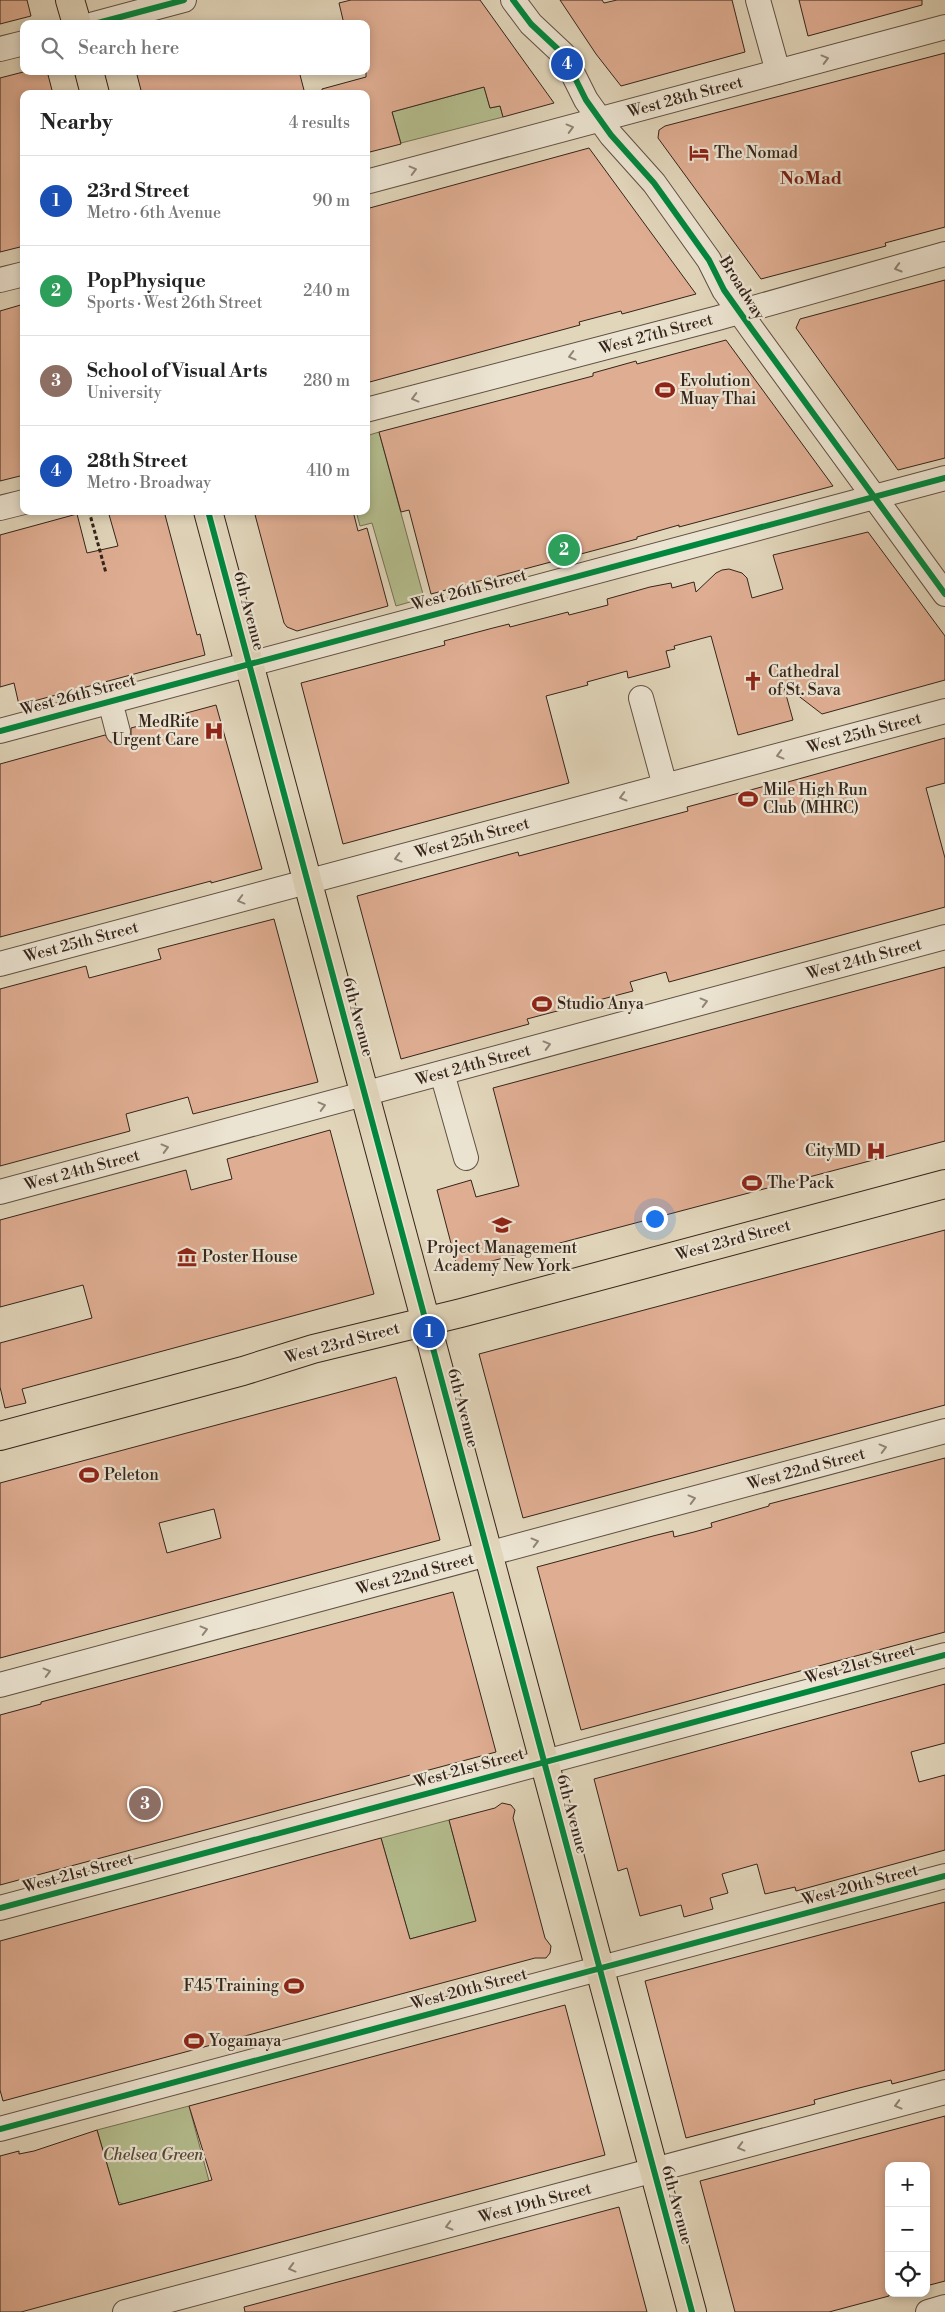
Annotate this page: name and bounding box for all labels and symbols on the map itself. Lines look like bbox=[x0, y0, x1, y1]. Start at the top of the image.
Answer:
pin: 4 bbox=[551, 45, 583, 83]
one-way arrow bbox=[821, 54, 830, 65]
street label: West 28th Street bbox=[624, 72, 745, 122]
one-way arrow bbox=[566, 124, 574, 134]
hotel icon: The Nomad bbox=[688, 142, 710, 164]
place label: The Nomad bbox=[714, 143, 798, 163]
one-way arrow bbox=[409, 165, 418, 176]
district label: NoMad bbox=[780, 167, 842, 190]
street label: Broadway bbox=[714, 252, 769, 324]
one-way arrow bbox=[895, 262, 903, 272]
street label: West 27th Street bbox=[596, 309, 715, 359]
one-way arrow bbox=[569, 351, 577, 361]
place label: Evolution Muay Thai bbox=[680, 371, 756, 409]
sports icon: Evolution Muay Thai bbox=[654, 379, 676, 401]
one-way arrow bbox=[412, 392, 420, 402]
pin: 2 bbox=[548, 531, 580, 569]
street label: West 26th Street bbox=[408, 565, 529, 615]
street label: 6th Avenue bbox=[229, 569, 269, 653]
place label: Cathedral of St. Sava bbox=[768, 662, 842, 700]
street label: West 26th Street bbox=[17, 670, 138, 720]
church icon: Cathedral of St. Sava bbox=[742, 670, 764, 692]
street label: West 25th Street bbox=[804, 708, 924, 758]
place label: MedRite Urgent Care bbox=[112, 712, 199, 750]
hospital icon: MedRite Urgent Care bbox=[203, 720, 225, 742]
one-way arrow bbox=[776, 750, 784, 760]
place label: Mile High Run Club (MHRC) bbox=[763, 780, 868, 818]
sports icon: Mile High Run Club (MHRC) bbox=[737, 788, 759, 810]
one-way arrow bbox=[619, 792, 627, 802]
street label: West 25th Street bbox=[412, 813, 532, 863]
one-way arrow bbox=[394, 852, 403, 862]
one-way arrow bbox=[238, 894, 246, 904]
street label: West 25th Street bbox=[21, 917, 141, 967]
street label: West 24th Street bbox=[803, 934, 924, 984]
street label: 6th Avenue bbox=[338, 975, 378, 1059]
sports icon: Studio Anya bbox=[531, 993, 553, 1015]
place label: Studio Anya bbox=[557, 994, 645, 1014]
one-way arrow bbox=[699, 998, 707, 1008]
street label: West 24th Street bbox=[412, 1040, 533, 1090]
one-way arrow bbox=[542, 1040, 551, 1051]
one-way arrow bbox=[318, 1101, 326, 1111]
hospital icon: CityMD bbox=[865, 1140, 887, 1162]
place label: CityMD bbox=[805, 1141, 861, 1161]
one-way arrow bbox=[161, 1143, 170, 1154]
street label: West 24th Street bbox=[21, 1145, 142, 1195]
sports icon: The Pack bbox=[741, 1172, 763, 1194]
place label: The Pack bbox=[767, 1173, 835, 1193]
your location bbox=[642, 1206, 668, 1232]
school or university icon: Project Management Academy New York bbox=[491, 1214, 513, 1236]
street label: West 23rd Street bbox=[672, 1215, 793, 1265]
place label: Project Management Academy New York bbox=[427, 1238, 578, 1276]
museum icon: Poster House bbox=[176, 1246, 198, 1268]
place label: Poster House bbox=[202, 1247, 298, 1267]
pin: 1 bbox=[413, 1313, 445, 1351]
street label: West 23rd Street bbox=[281, 1318, 402, 1368]
street label: 6th Avenue bbox=[443, 1366, 483, 1450]
one-way arrow bbox=[878, 1443, 887, 1454]
street label: West 22nd Street bbox=[744, 1444, 867, 1495]
sports icon: Peleton bbox=[78, 1464, 100, 1486]
place label: Peleton bbox=[104, 1465, 159, 1485]
one-way arrow bbox=[687, 1495, 696, 1505]
one-way arrow bbox=[531, 1537, 539, 1547]
street label: West 22nd Street bbox=[353, 1549, 476, 1600]
one-way arrow bbox=[200, 1625, 209, 1636]
street label: West 21st Street bbox=[802, 1640, 918, 1689]
one-way arrow bbox=[43, 1667, 52, 1678]
street label: West 21st Street bbox=[411, 1744, 527, 1793]
street label: 6th Avenue bbox=[552, 1772, 592, 1856]
pin: 3 bbox=[129, 1785, 161, 1823]
street label: West 21st Street bbox=[20, 1849, 136, 1898]
street label: West 20th Street bbox=[799, 1860, 921, 1910]
street label: West 20th Street bbox=[408, 1964, 530, 2014]
sports icon: F45 Training bbox=[283, 1975, 305, 1997]
place label: F45 Training bbox=[183, 1976, 280, 1996]
sports icon: Yogamaya bbox=[183, 2030, 205, 2052]
place label: Yogamaya bbox=[208, 2031, 282, 2051]
one-way arrow bbox=[893, 2099, 902, 2110]
one-way arrow bbox=[738, 2142, 746, 2152]
park label: Chelsea Green bbox=[103, 2145, 204, 2165]
street label: 6th Avenue bbox=[657, 2163, 697, 2247]
street label: West 19th Street bbox=[476, 2178, 594, 2228]
one-way arrow bbox=[445, 2220, 453, 2230]
one-way arrow bbox=[288, 2262, 296, 2272]

